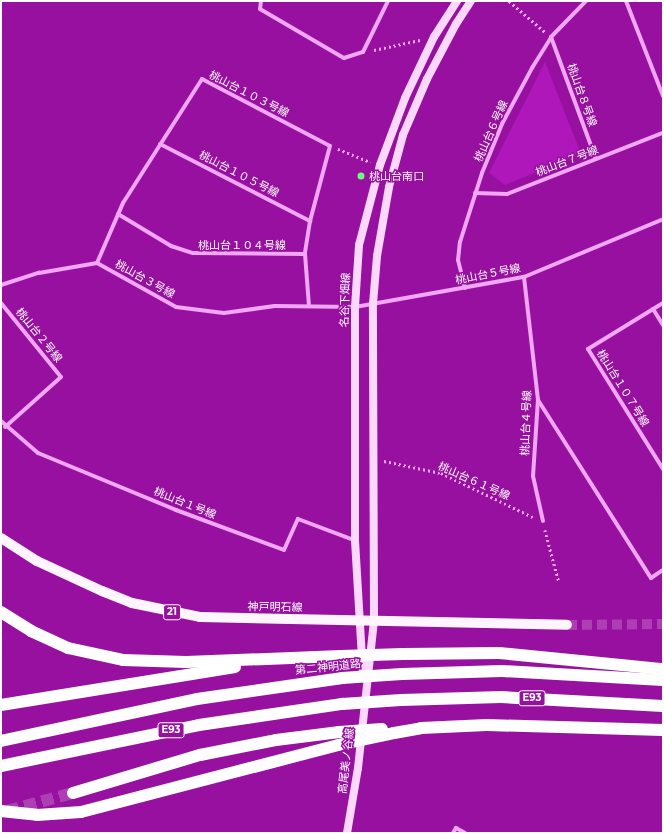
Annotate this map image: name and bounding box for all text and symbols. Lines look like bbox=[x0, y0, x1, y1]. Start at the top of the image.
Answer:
street label: 桃山台８号線 bbox=[565, 62, 599, 128]
street label: 桃山台１０３号線 bbox=[207, 68, 291, 120]
street label: 桃山台６号線 bbox=[472, 98, 510, 164]
street label: 桃山台７号線 bbox=[534, 143, 600, 179]
street label: 桃山台１０５号線 bbox=[197, 148, 281, 200]
place label: 桃山台南口 bbox=[369, 169, 424, 183]
marker: 桃山台南口 bbox=[356, 171, 366, 181]
street label: 桃山台１０４号線 bbox=[198, 238, 286, 252]
street label: 桃山台３号線 bbox=[113, 257, 177, 301]
street label: 桃山台５号線 bbox=[454, 261, 522, 287]
street label: 名谷下畑線 bbox=[337, 272, 353, 328]
street label: 桃山台２号線 bbox=[13, 305, 65, 365]
street label: 桃山台１０７号線 bbox=[594, 347, 652, 429]
street label: 桃山台４号線 bbox=[518, 390, 534, 456]
street label: 桃山台６１号線 bbox=[436, 459, 512, 503]
street label: 桃山台１号線 bbox=[152, 485, 218, 521]
street label: 神戸明石線 bbox=[247, 600, 303, 614]
road number: 21 bbox=[163, 604, 181, 620]
street label: 第二神明道路 bbox=[294, 657, 362, 677]
road number: E93 bbox=[518, 690, 546, 706]
road number: E93 bbox=[157, 722, 185, 738]
street label: 高尾美ノ谷線 bbox=[335, 727, 357, 795]

